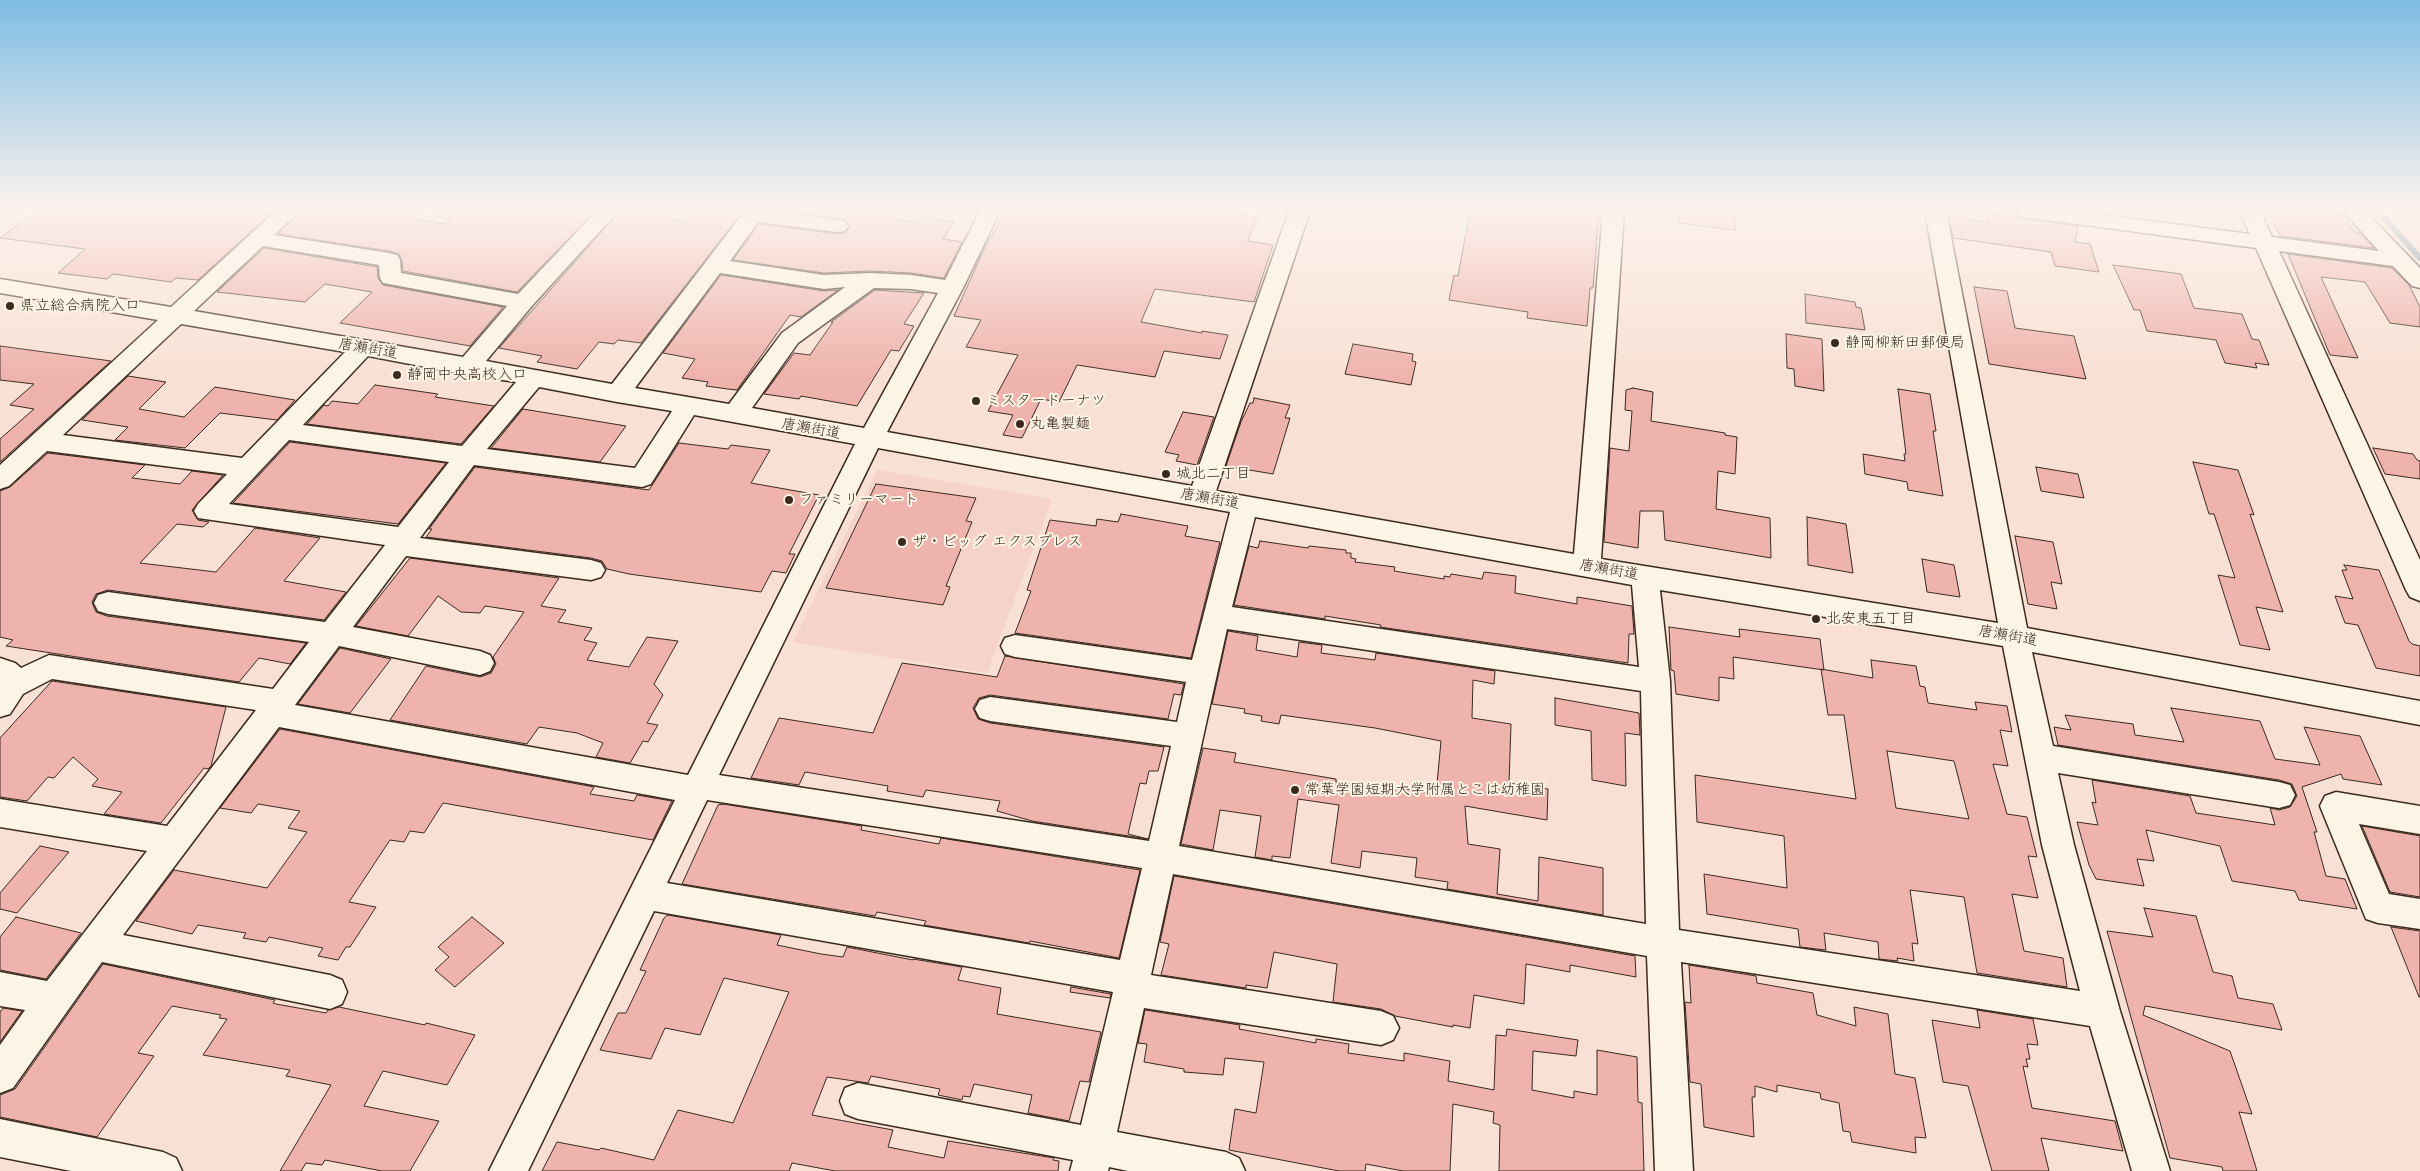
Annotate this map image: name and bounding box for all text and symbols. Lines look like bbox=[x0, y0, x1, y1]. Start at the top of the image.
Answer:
place label: 県立総合病院入口 bbox=[20, 297, 140, 315]
marker: 県立総合病院入口 bbox=[4, 300, 16, 312]
place label: 静岡柳新田郵便局 bbox=[1845, 334, 1965, 352]
street label: 唐瀬街道 bbox=[337, 335, 399, 363]
marker: 静岡柳新田郵便局 bbox=[1829, 337, 1841, 349]
place label: 静岡中央高校入口 bbox=[407, 366, 527, 384]
marker: 静岡中央高校入口 bbox=[391, 369, 403, 381]
place label: ミスタードーナツ bbox=[986, 392, 1106, 410]
marker: ミスタードーナツ bbox=[970, 395, 982, 407]
street label: 唐瀬街道 bbox=[780, 415, 842, 443]
place label: 丸亀製麺 bbox=[1030, 415, 1090, 433]
marker: 丸亀製麺 bbox=[1014, 418, 1026, 430]
place label: 城北二丁目 bbox=[1176, 465, 1251, 483]
marker: 城北二丁目 bbox=[1160, 468, 1172, 480]
street label: 唐瀬街道 bbox=[1179, 485, 1241, 513]
place label: ファミリーマート bbox=[799, 491, 919, 509]
marker: ファミリーマート bbox=[783, 494, 795, 506]
place label: ザ・ビッグ エクスプレス bbox=[912, 533, 1082, 551]
marker: ザ・ビッグ エクスプレス bbox=[896, 536, 908, 548]
street label: 唐瀬街道 bbox=[1578, 556, 1640, 584]
place label: 北安東五丁目 bbox=[1826, 610, 1916, 628]
marker: 北安東五丁目 bbox=[1810, 613, 1822, 625]
street label: 唐瀬街道 bbox=[1977, 622, 2039, 650]
place label: 常葉学園短期大学附属とこは幼稚園 bbox=[1305, 781, 1545, 799]
marker: 常葉学園短期大学附属とこは幼稚園 bbox=[1289, 784, 1301, 796]

